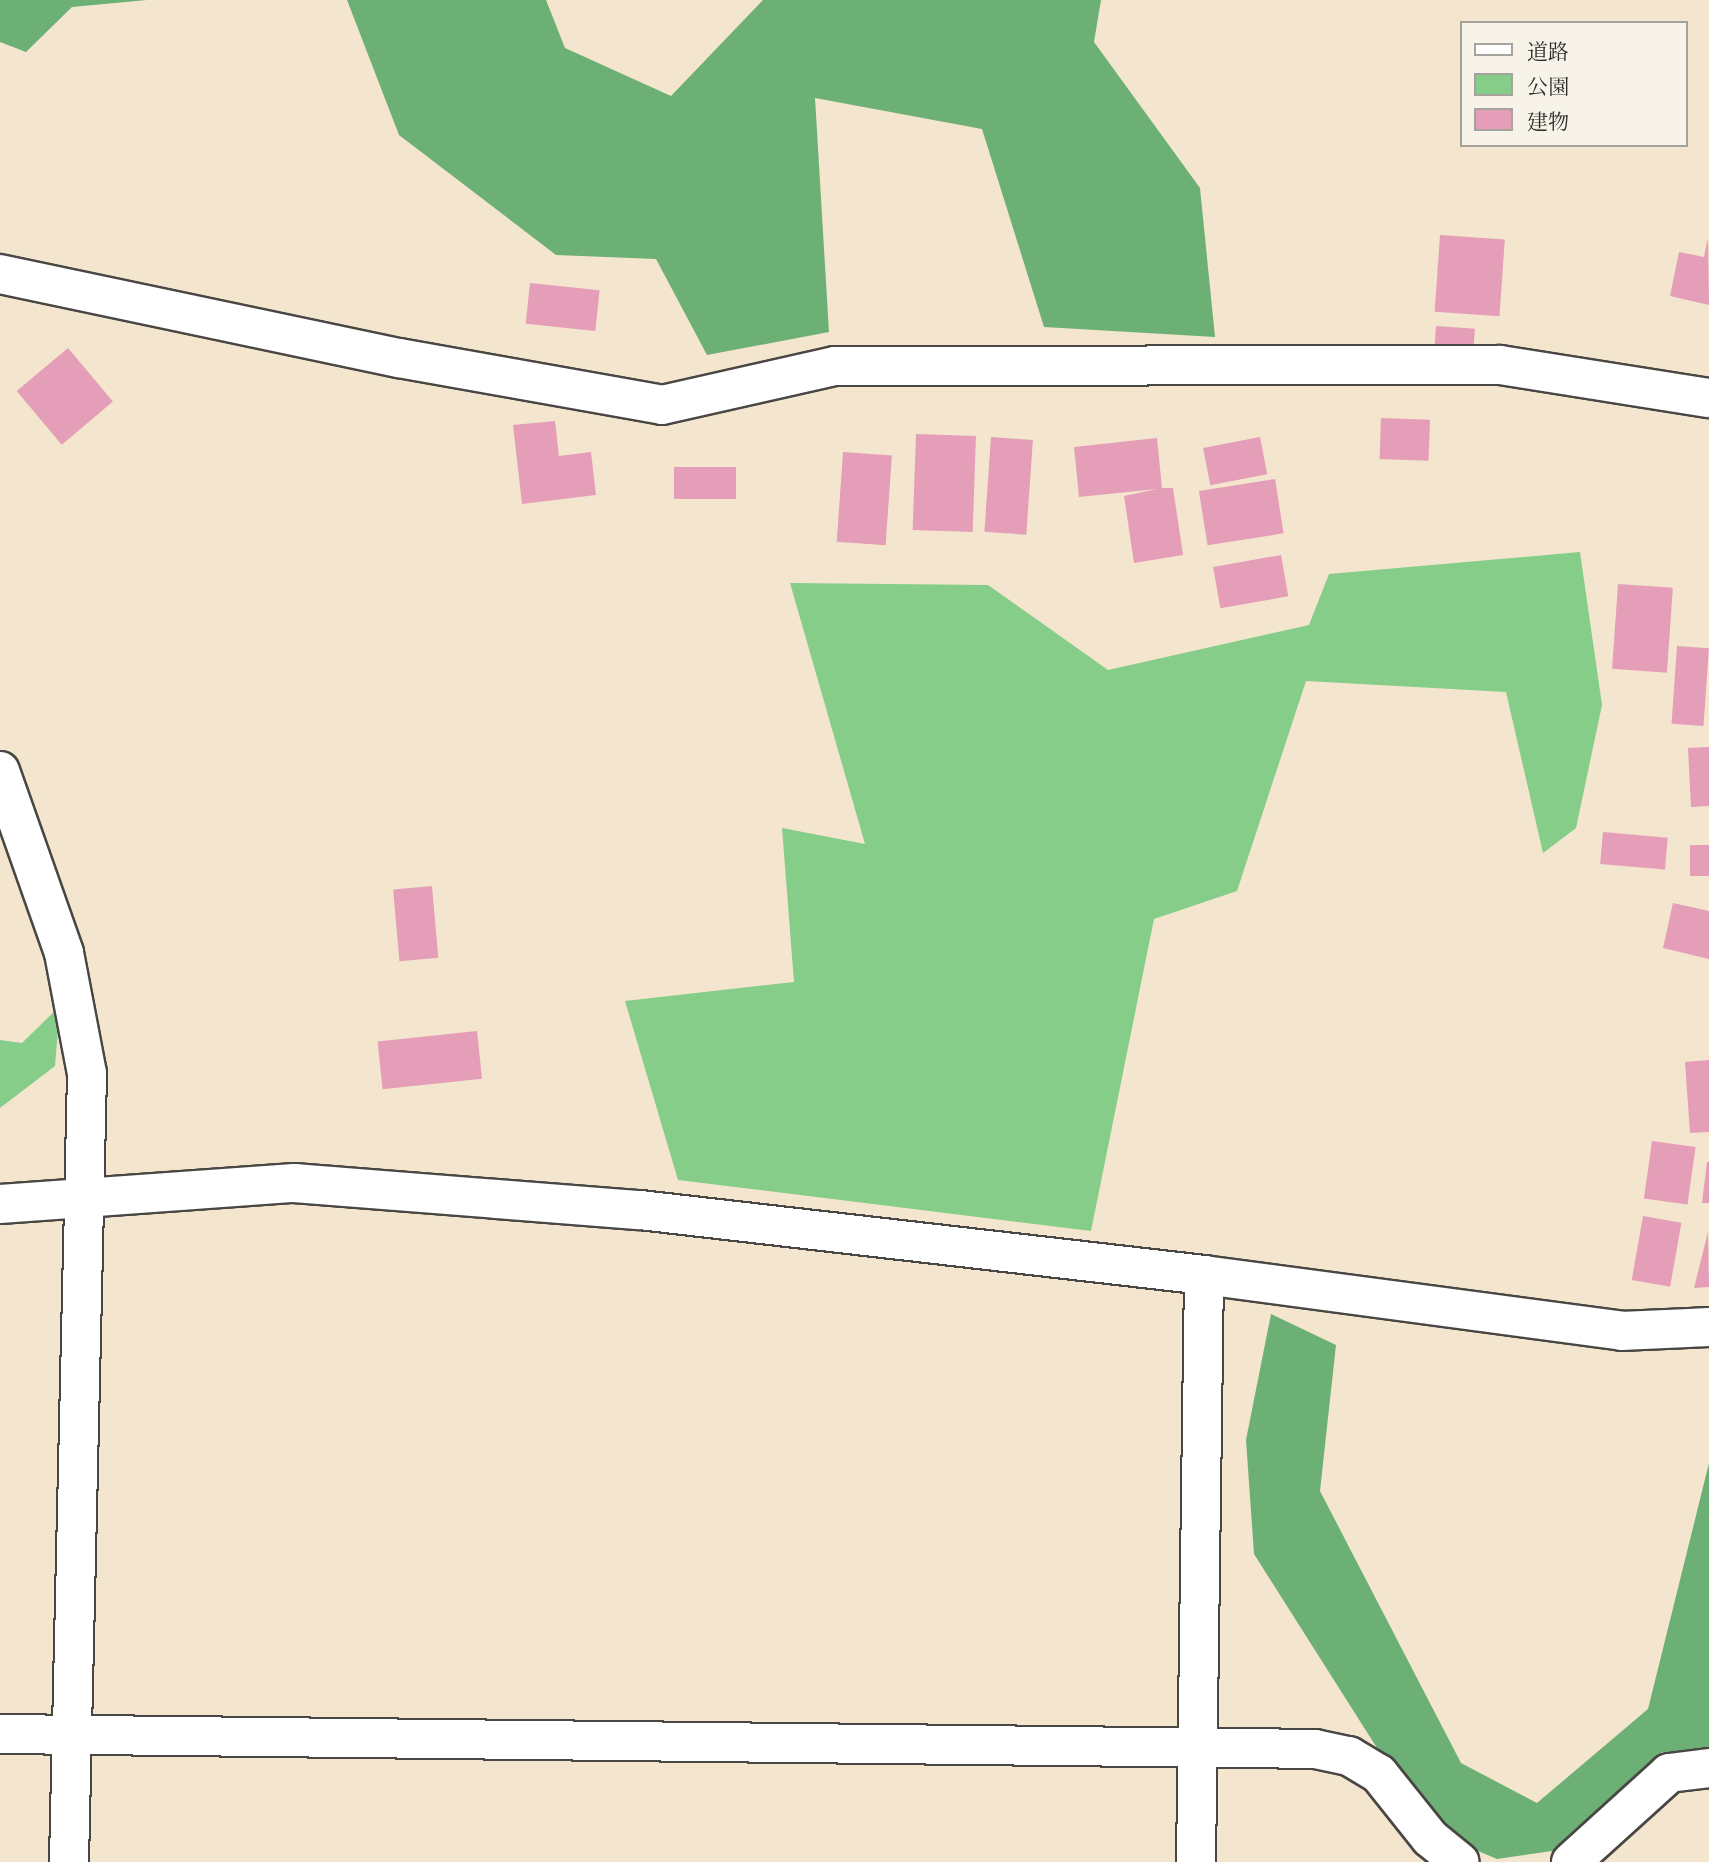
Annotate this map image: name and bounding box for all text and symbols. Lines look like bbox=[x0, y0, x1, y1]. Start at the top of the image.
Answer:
legend bbox=[1460, 21, 1688, 147]
text: 道路 bbox=[1527, 38, 1569, 65]
text: 公園 bbox=[1527, 73, 1569, 100]
text: 建物 bbox=[1527, 108, 1569, 135]

